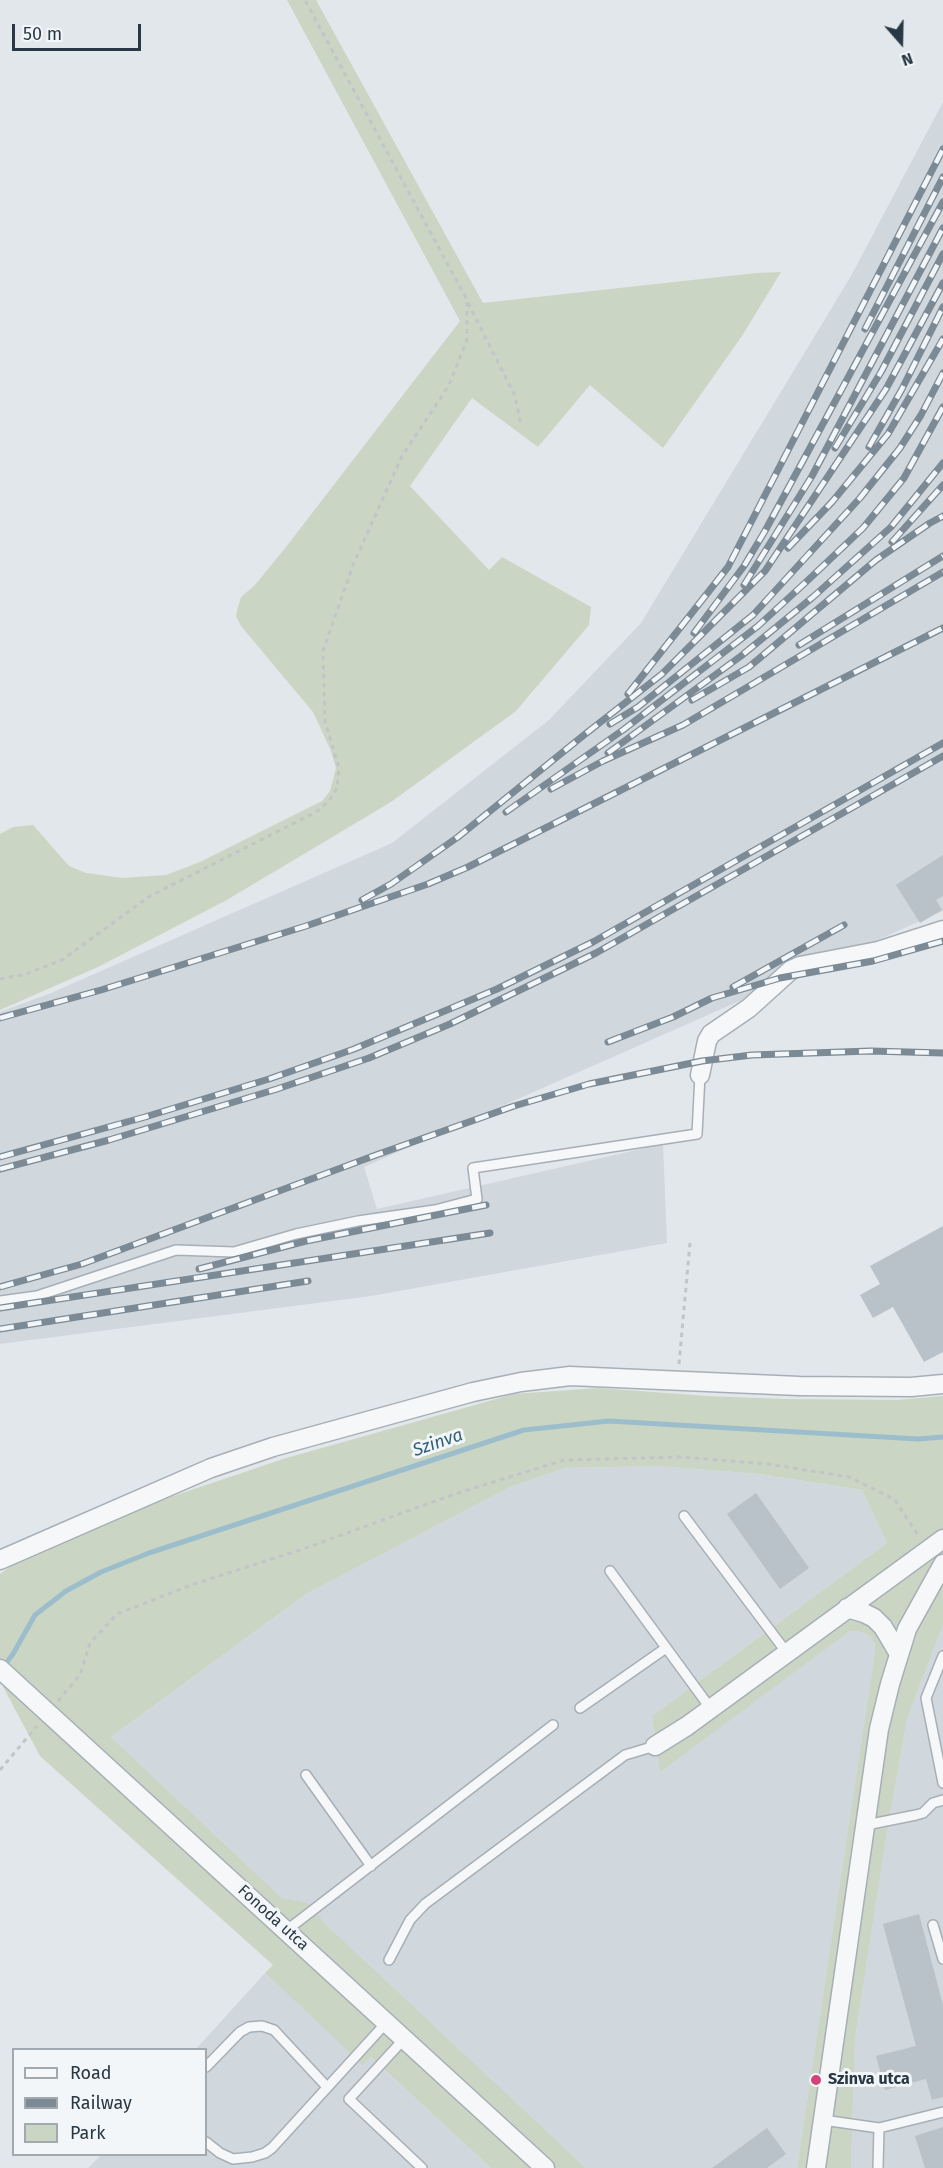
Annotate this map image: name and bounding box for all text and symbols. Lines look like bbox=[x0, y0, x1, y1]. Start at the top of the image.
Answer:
scale bar bbox=[15, 12, 144, 50]
north arrow bbox=[871, 12, 931, 72]
text: 50 m bbox=[23, 23, 62, 45]
text: N bbox=[899, 49, 916, 70]
water label: Szinva bbox=[410, 1424, 466, 1462]
street label: Fonoda utca bbox=[234, 1881, 312, 1955]
legend bbox=[12, 2048, 207, 2156]
text: Road bbox=[70, 2062, 112, 2084]
place label: Szinva utca bbox=[828, 2070, 910, 2090]
marker: Szinva utca bbox=[809, 2073, 823, 2087]
text: Railway bbox=[70, 2092, 132, 2114]
text: Park bbox=[70, 2122, 105, 2144]

